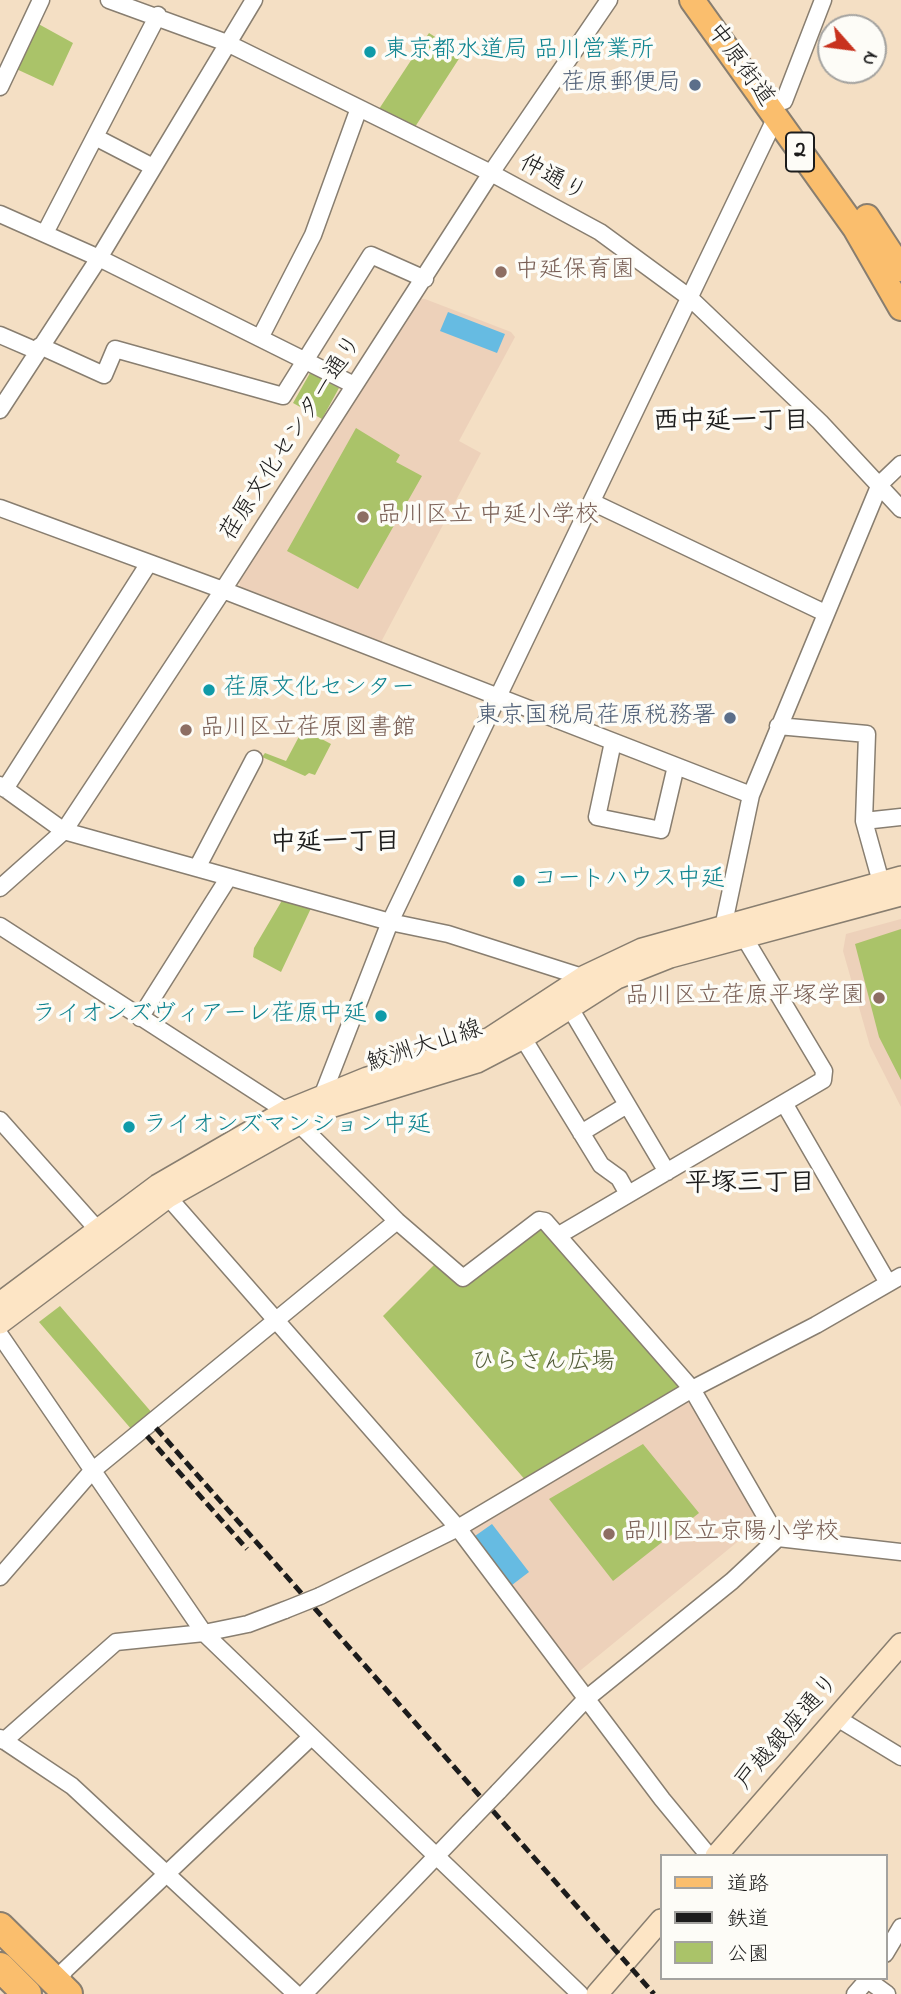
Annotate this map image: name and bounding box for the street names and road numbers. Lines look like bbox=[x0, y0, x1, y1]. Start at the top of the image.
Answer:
street label: 中原街道 bbox=[699, 19, 779, 113]
road number: 2 bbox=[786, 132, 814, 172]
street label: 仲通り bbox=[513, 150, 591, 210]
street label: 荏原文化センター通り bbox=[216, 331, 370, 547]
street label: 鮫洲大山線 bbox=[363, 1016, 487, 1080]
street label: 戸越銀座通り bbox=[731, 1669, 847, 1797]

